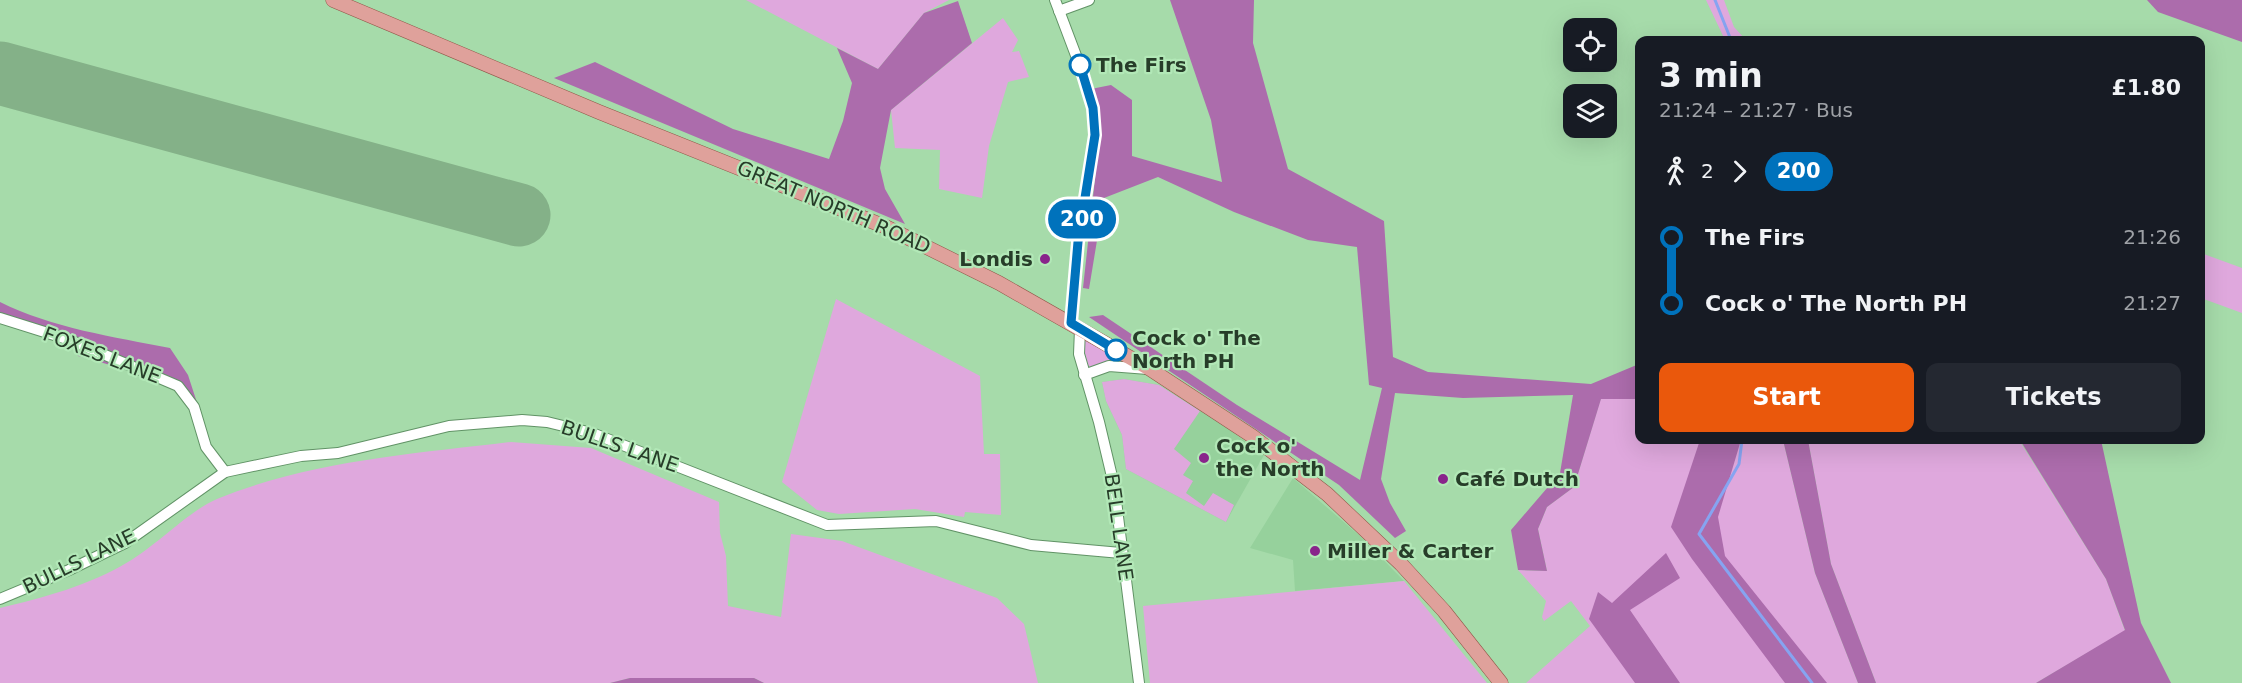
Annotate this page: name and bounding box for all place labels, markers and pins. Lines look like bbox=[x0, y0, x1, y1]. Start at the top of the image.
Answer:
place label: The Firs bbox=[1096, 53, 1187, 77]
marker: The Firs bbox=[1069, 54, 1091, 76]
place label: Londis bbox=[959, 247, 1033, 271]
marker: Londis bbox=[1038, 252, 1052, 266]
place label: Cock o' The North PH bbox=[1132, 326, 1261, 373]
marker: Cock o' The North PH bbox=[1105, 339, 1127, 361]
place label: Cock o' the North bbox=[1216, 434, 1324, 481]
marker: Cock o' the North bbox=[1197, 451, 1211, 465]
place label: Café Dutch bbox=[1455, 467, 1579, 491]
marker: Café Dutch bbox=[1436, 472, 1450, 486]
place label: Miller & Carter bbox=[1327, 539, 1493, 563]
marker: Miller & Carter bbox=[1308, 544, 1322, 558]

